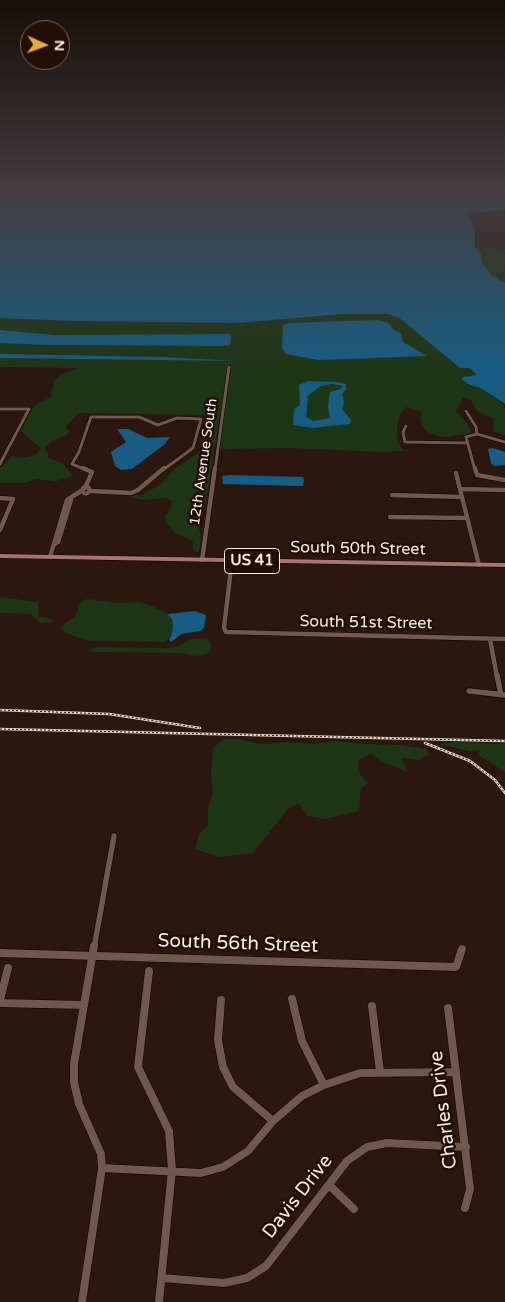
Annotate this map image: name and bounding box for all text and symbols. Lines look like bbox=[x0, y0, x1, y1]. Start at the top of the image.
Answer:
north arrow bbox=[20, 20, 70, 70]
text: N bbox=[51, 40, 68, 51]
street label: 12th Avenue South bbox=[187, 397, 221, 527]
street label: South 50th Street bbox=[290, 538, 426, 560]
road number: US 41 bbox=[224, 548, 280, 574]
street label: South 51st Street bbox=[299, 612, 433, 634]
street label: South 56th Street bbox=[157, 930, 319, 958]
street label: Charles Drive bbox=[425, 1050, 463, 1170]
street label: Davis Drive bbox=[258, 1150, 338, 1244]

